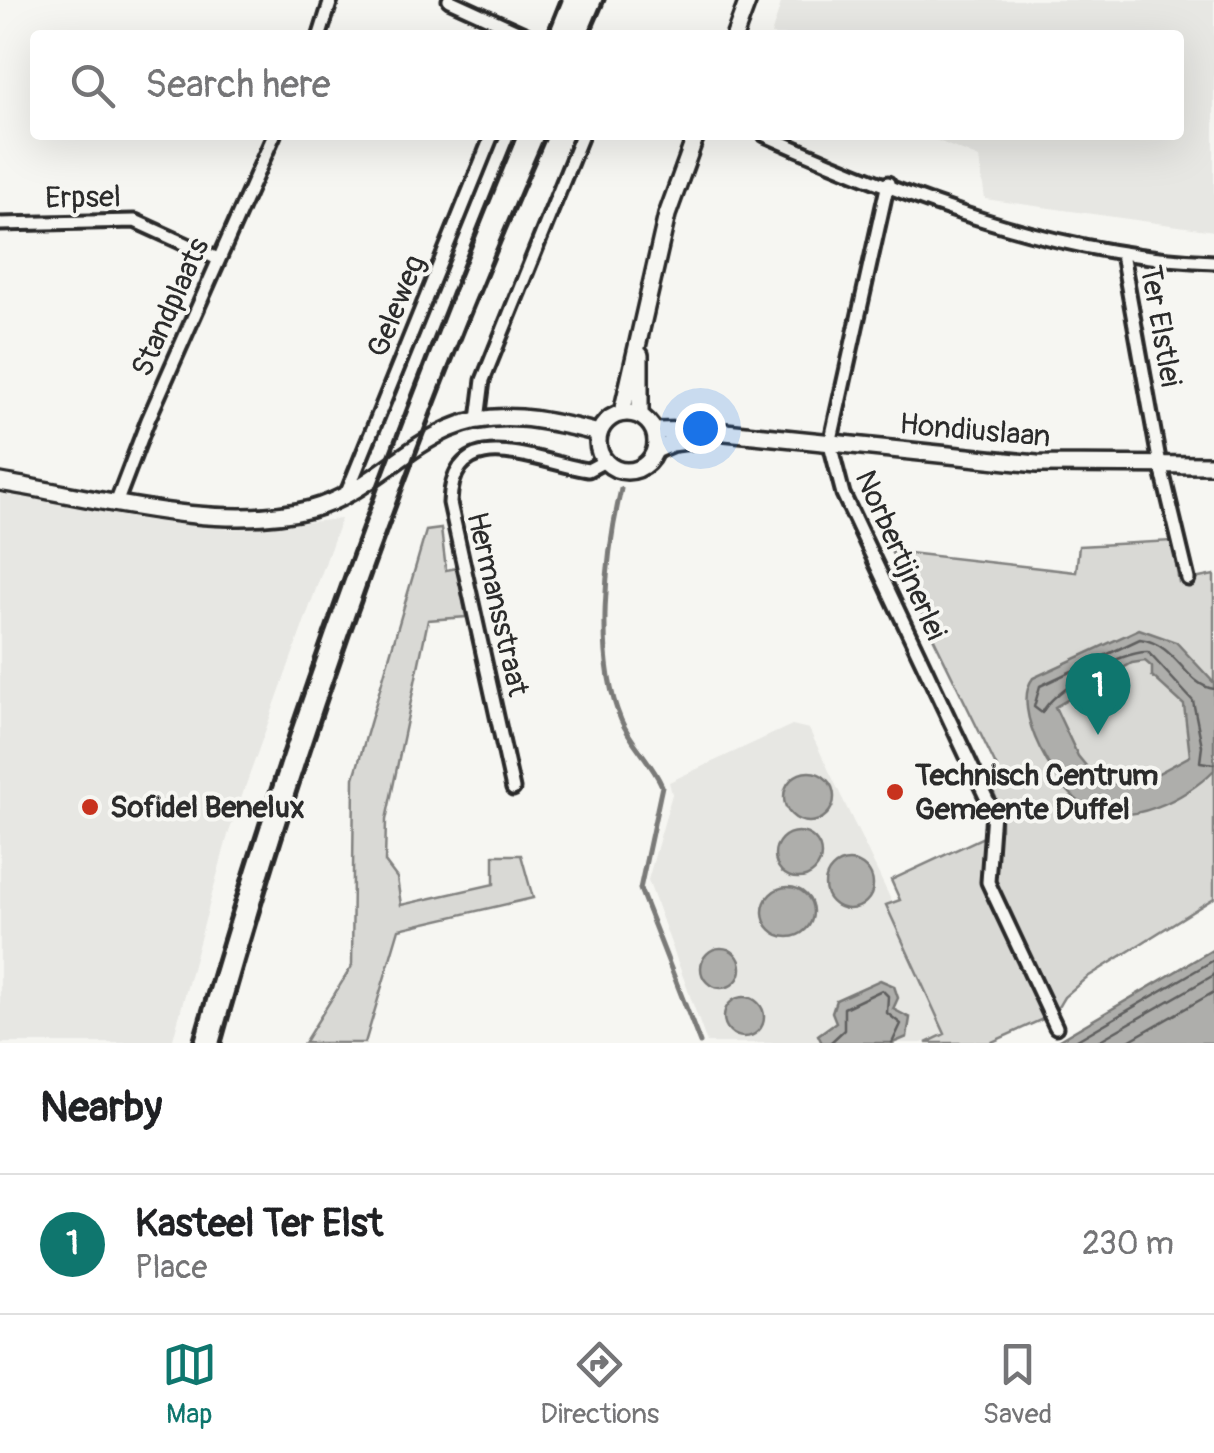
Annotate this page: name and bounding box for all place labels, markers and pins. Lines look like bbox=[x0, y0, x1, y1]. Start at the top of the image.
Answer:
pin: 1 bbox=[1066, 652, 1130, 735]
place label: Technisch Centrum Gemeente Duffel bbox=[914, 757, 1159, 828]
marker: Technisch Centrum Gemeente Duffel bbox=[884, 781, 906, 803]
place label: Sofidel Benelux bbox=[110, 789, 305, 826]
marker: Sofidel Benelux bbox=[79, 796, 101, 818]

